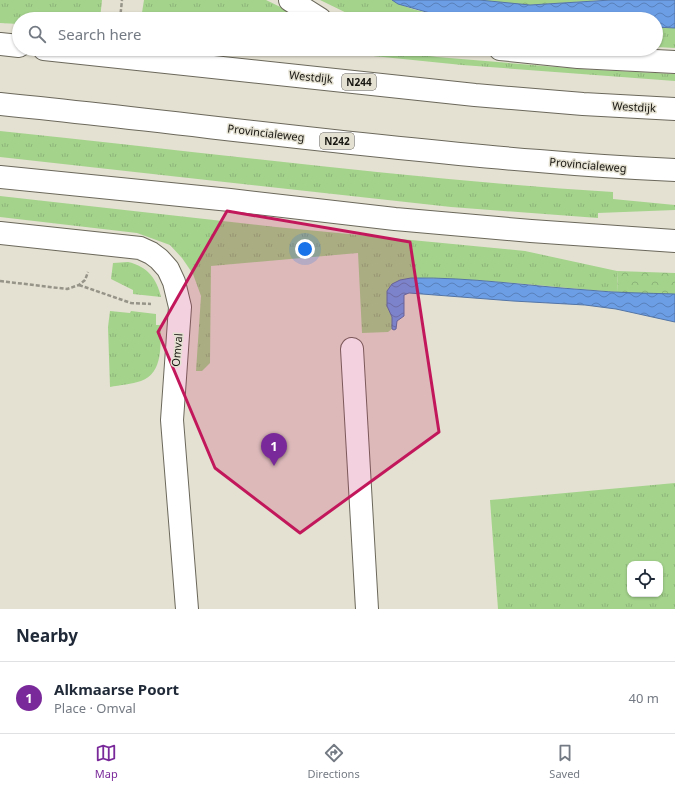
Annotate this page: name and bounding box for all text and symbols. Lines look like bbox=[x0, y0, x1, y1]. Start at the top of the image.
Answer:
search box bbox=[12, 12, 663, 56]
icon: search bbox=[26, 23, 48, 45]
text: Search here bbox=[58, 24, 141, 44]
street label: Westdijk bbox=[288, 67, 334, 86]
road number: N244 bbox=[342, 74, 376, 90]
street label: Westdijk bbox=[612, 98, 656, 115]
street label: Provincialeweg bbox=[227, 120, 305, 145]
road number: N242 bbox=[320, 133, 354, 149]
street label: Provincialeweg bbox=[549, 154, 627, 175]
your location bbox=[295, 239, 315, 259]
street label: Omval bbox=[168, 333, 185, 367]
pin: 1 bbox=[261, 433, 287, 466]
map controls bbox=[627, 561, 663, 597]
button: locate bbox=[627, 561, 663, 597]
text: Nearby bbox=[16, 624, 78, 647]
text: Alkmaarse Poort bbox=[54, 679, 179, 699]
text: 1 bbox=[25, 689, 33, 707]
text: 40 m bbox=[629, 689, 659, 707]
text: Place · Omval bbox=[54, 699, 136, 717]
tab: Map bbox=[95, 742, 118, 781]
tab: Directions bbox=[307, 742, 360, 781]
tab: Saved bbox=[549, 742, 580, 781]

